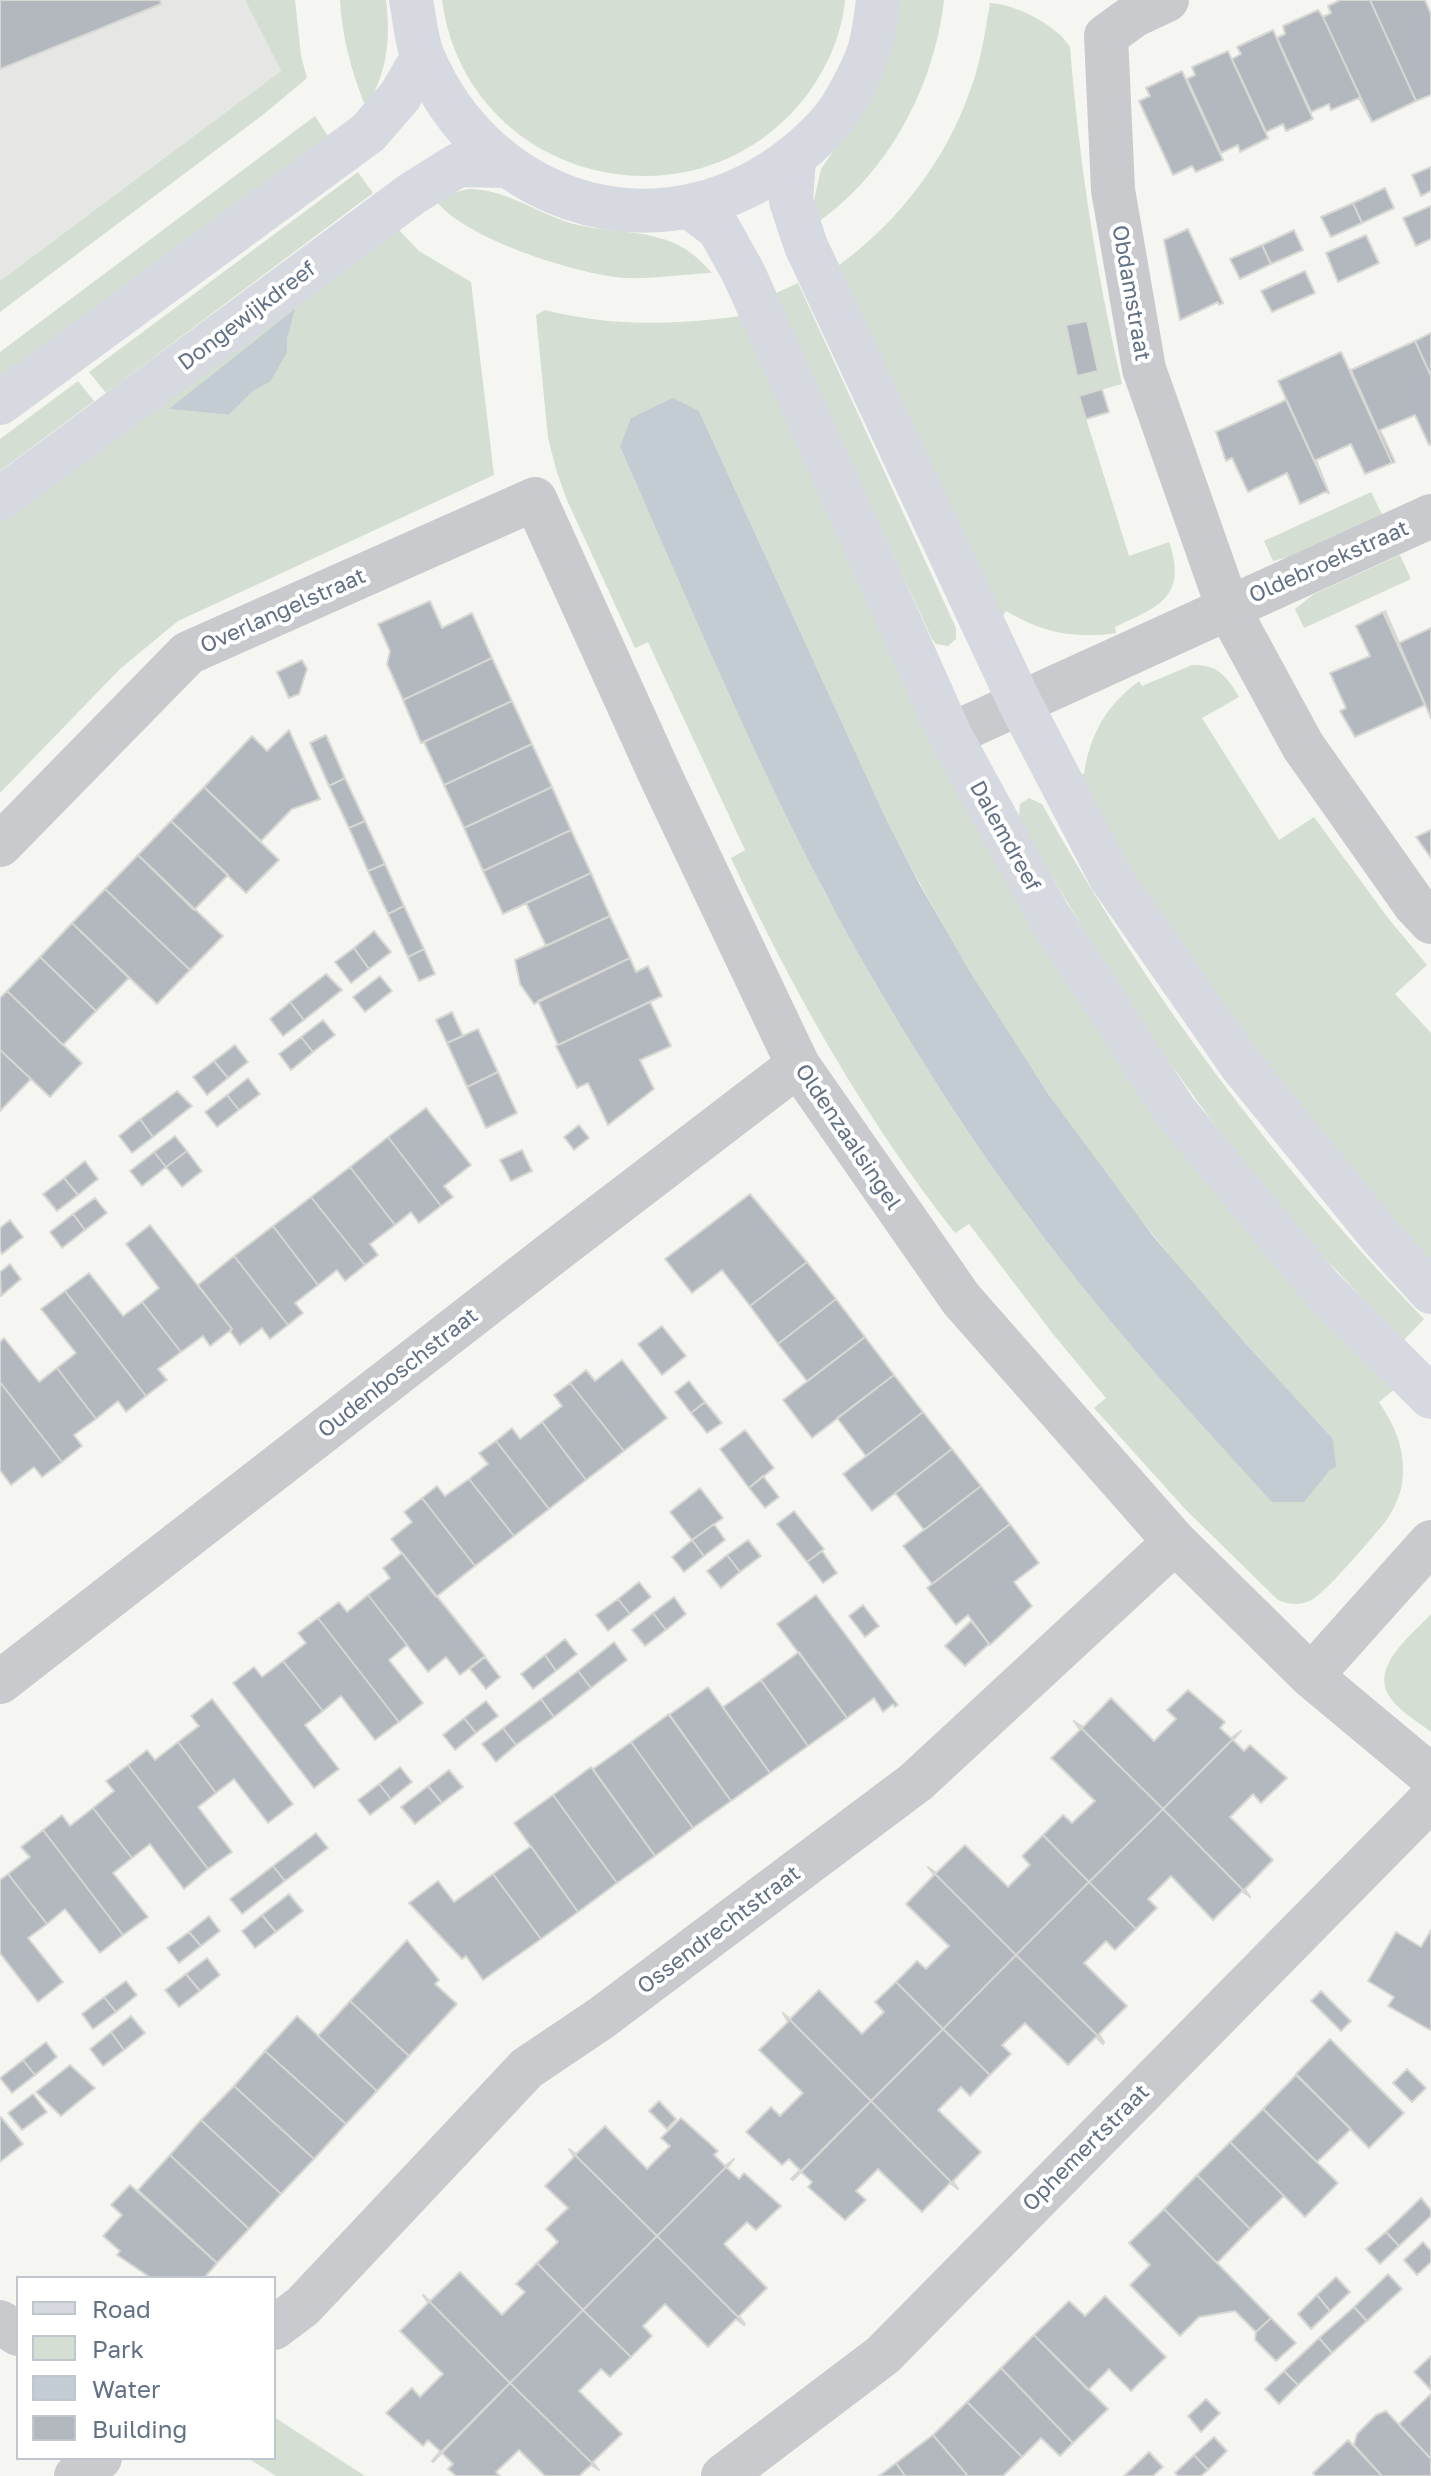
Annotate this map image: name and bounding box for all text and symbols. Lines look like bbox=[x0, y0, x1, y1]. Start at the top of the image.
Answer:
street label: Obdamstraat bbox=[1106, 223, 1156, 363]
street label: Dongewijkdreef bbox=[173, 256, 321, 376]
street label: Oldebroekstraat bbox=[1245, 515, 1413, 609]
street label: Overlangelstraat bbox=[196, 563, 370, 659]
street label: Dalemdreef bbox=[964, 776, 1046, 896]
street label: Oldenzaalsingel bbox=[789, 1059, 907, 1215]
street label: Oudenboschstraat bbox=[313, 1302, 483, 1444]
street label: Ossendrechtstraat bbox=[632, 1860, 806, 2000]
street label: Ophemertstraat bbox=[1017, 2079, 1155, 2217]
legend bbox=[16, 2276, 276, 2460]
text: Road bbox=[92, 2294, 151, 2323]
text: Park bbox=[92, 2334, 144, 2363]
text: Water bbox=[92, 2374, 160, 2403]
text: Building bbox=[92, 2414, 187, 2443]

